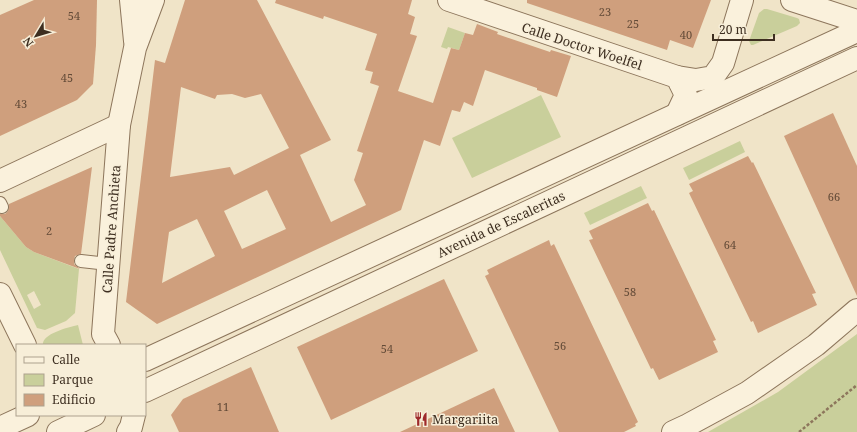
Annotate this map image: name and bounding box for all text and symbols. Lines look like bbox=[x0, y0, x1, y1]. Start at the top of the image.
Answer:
house number: 23 bbox=[599, 4, 611, 19]
house number: 54 bbox=[68, 8, 80, 23]
north arrow bbox=[16, 16, 56, 56]
house number: 25 bbox=[627, 16, 639, 31]
scale bar bbox=[713, 16, 774, 42]
street label: Calle Doctor Woelfel bbox=[519, 18, 645, 74]
text: 20 m bbox=[719, 21, 747, 38]
house number: 40 bbox=[680, 27, 692, 42]
text: N bbox=[19, 34, 36, 50]
house number: 45 bbox=[61, 70, 73, 85]
house number: 43 bbox=[15, 96, 27, 111]
street label: Calle Padre Anchieta bbox=[98, 164, 124, 294]
street label: Avenida de Escaleritas bbox=[434, 186, 568, 262]
house number: 66 bbox=[828, 189, 840, 204]
house number: 2 bbox=[46, 223, 52, 238]
house number: 64 bbox=[724, 237, 736, 252]
house number: 58 bbox=[624, 284, 636, 299]
house number: 56 bbox=[554, 338, 566, 353]
house number: 54 bbox=[381, 341, 393, 356]
legend bbox=[16, 344, 146, 416]
text: Calle bbox=[52, 351, 80, 368]
text: Parque bbox=[52, 371, 93, 388]
text: Edificio bbox=[52, 391, 95, 408]
house number: 11 bbox=[217, 399, 229, 414]
place label: Margariita bbox=[432, 410, 498, 428]
restaurant icon: Margariita bbox=[413, 411, 429, 427]

